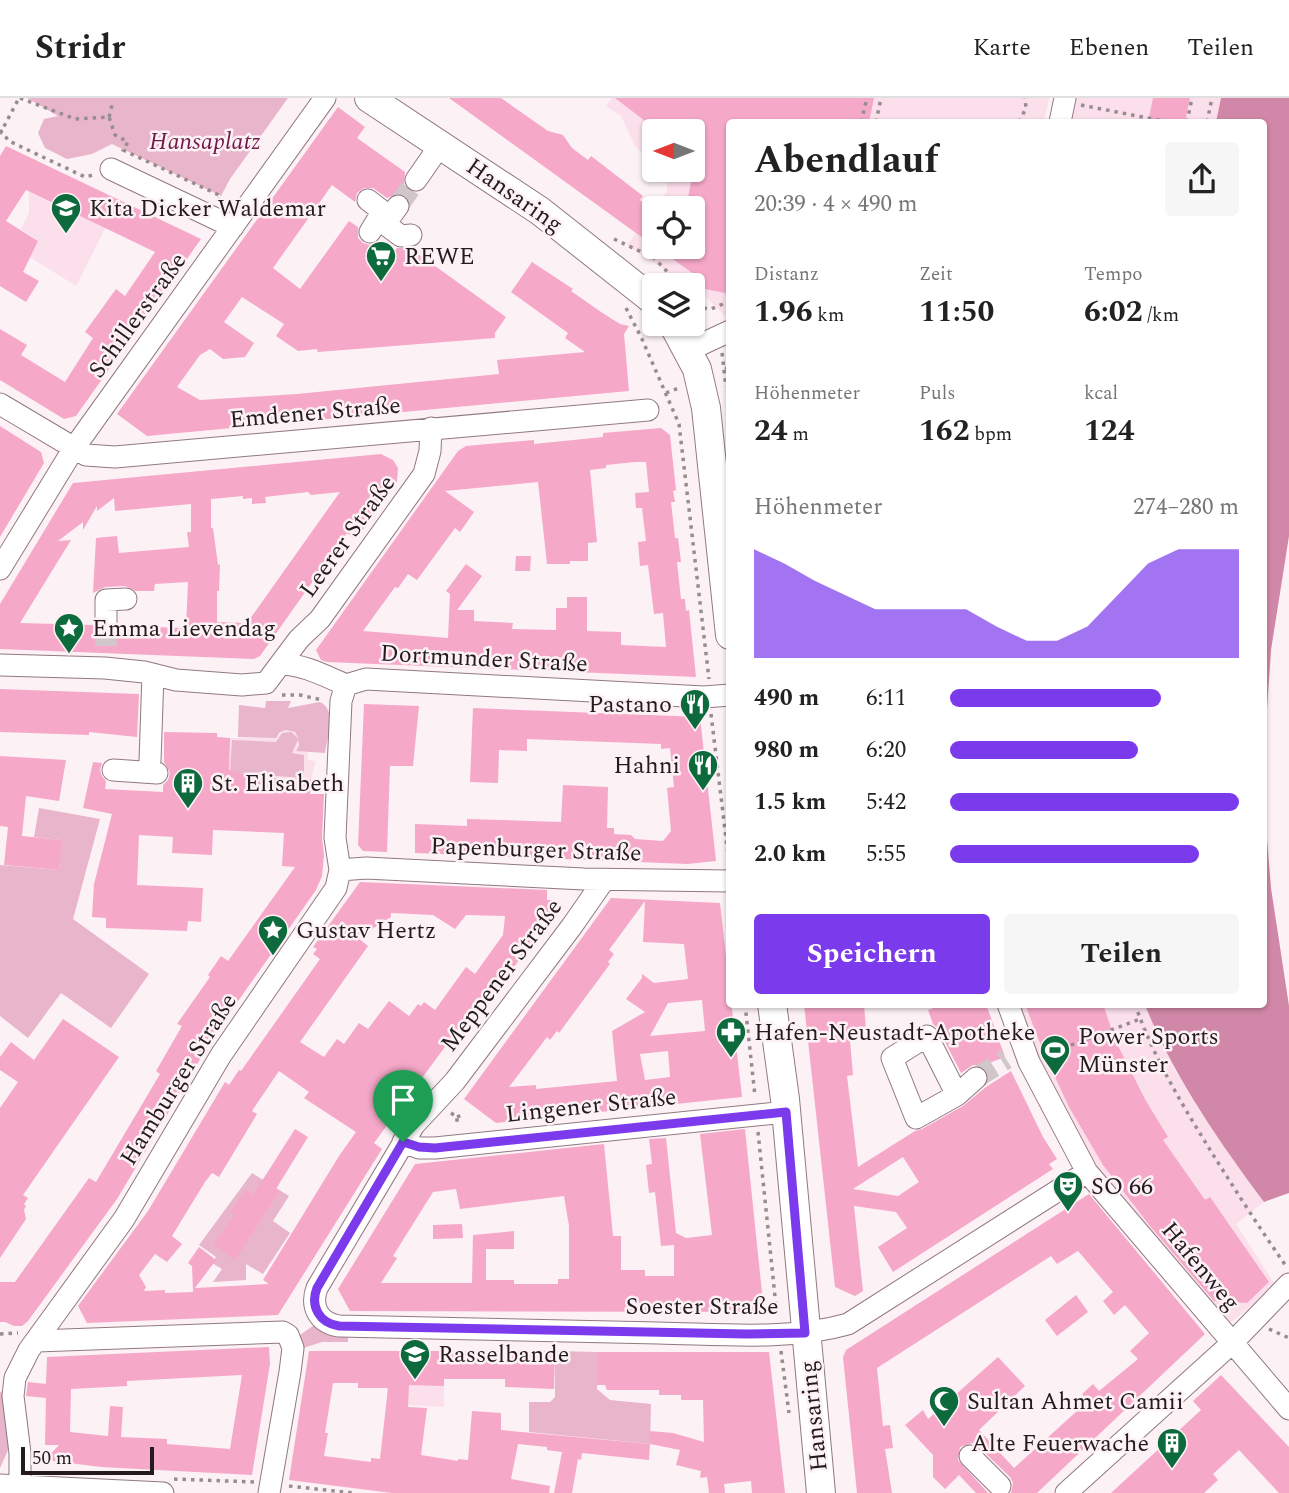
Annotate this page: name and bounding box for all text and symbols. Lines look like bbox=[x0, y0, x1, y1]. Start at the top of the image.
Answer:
text: Stridr bbox=[35, 23, 125, 73]
text: Karte bbox=[973, 30, 1031, 66]
text: Ebenen bbox=[1069, 30, 1149, 66]
text: Teilen bbox=[1187, 30, 1254, 66]
north arrow bbox=[642, 119, 705, 182]
map controls bbox=[642, 119, 705, 336]
park label: Hansaplatz bbox=[149, 124, 261, 160]
text: Abendlauf bbox=[754, 132, 938, 190]
button: share bbox=[1165, 142, 1239, 216]
street label: Hansaring bbox=[459, 149, 570, 242]
text: 20:39 · 4 × 490 m bbox=[754, 187, 918, 222]
school or university icon: Kita Dicker Waldemar bbox=[49, 191, 83, 235]
place label: Kita Dicker Waldemar bbox=[89, 191, 326, 227]
button: locate bbox=[642, 196, 705, 259]
supermarket icon: REWE bbox=[364, 239, 398, 283]
place label: REWE bbox=[404, 239, 475, 275]
street label: Schillerstraße bbox=[80, 245, 196, 386]
text: Distanz bbox=[754, 260, 819, 289]
text: Zeit bbox=[919, 260, 953, 289]
text: Tempo bbox=[1084, 260, 1143, 289]
button: layers bbox=[642, 273, 705, 336]
text: 1.96 bbox=[754, 289, 813, 335]
text: 11:50 bbox=[919, 289, 994, 335]
text: 6:02 bbox=[1084, 289, 1143, 335]
text: km bbox=[813, 301, 844, 330]
text: /km bbox=[1143, 301, 1179, 330]
text: Höhenmeter bbox=[754, 379, 860, 408]
text: Puls bbox=[919, 379, 956, 408]
text: kcal bbox=[1084, 379, 1118, 408]
street label: Emdener Straße bbox=[228, 388, 402, 438]
text: 24 bbox=[754, 408, 788, 454]
text: 162 bbox=[919, 408, 970, 454]
text: 124 bbox=[1084, 408, 1135, 454]
text: m bbox=[788, 420, 809, 449]
text: bpm bbox=[970, 420, 1012, 449]
street label: Leerer Straße bbox=[291, 468, 405, 606]
text: Höhenmeter bbox=[754, 490, 882, 525]
text: 274–280 m bbox=[1133, 490, 1239, 525]
place icon: Emma Lievendag bbox=[52, 611, 86, 655]
place label: Emma Lievendag bbox=[92, 611, 276, 647]
street label: Dortmunder Straße bbox=[379, 636, 589, 682]
text: 490 m bbox=[754, 681, 819, 716]
text: 6:11 bbox=[866, 681, 906, 716]
place label: Pastano bbox=[588, 687, 672, 723]
restaurant icon: Pastano bbox=[678, 687, 712, 731]
text: 980 m bbox=[754, 733, 819, 768]
text: 6:20 bbox=[866, 733, 906, 768]
place label: Hahni bbox=[614, 748, 680, 784]
restaurant icon: Hahni bbox=[686, 748, 720, 792]
building icon: St. Elisabeth bbox=[171, 766, 205, 810]
place label: St. Elisabeth bbox=[211, 766, 344, 802]
text: 1.5 km bbox=[754, 785, 826, 820]
text: 5:42 bbox=[866, 785, 906, 820]
street label: Papenburger Straße bbox=[430, 828, 642, 872]
text: 2.0 km bbox=[754, 837, 826, 872]
text: 5:55 bbox=[866, 837, 906, 872]
street label: Meppener Straße bbox=[432, 891, 572, 1060]
place icon: Gustav Hertz bbox=[256, 913, 290, 957]
place label: Gustav Hertz bbox=[296, 913, 436, 949]
button: Speichern bbox=[754, 914, 990, 994]
button: Teilen bbox=[1004, 914, 1239, 994]
street label: Hamburger Straße bbox=[111, 986, 246, 1173]
pharmacy icon: Hafen-Neustadt-Apotheke bbox=[714, 1015, 748, 1059]
place label: Hafen-Neustadt-Apotheke bbox=[754, 1015, 1035, 1051]
place label: Power Sports Münster bbox=[1078, 1019, 1219, 1083]
sports icon: Power Sports Münster bbox=[1038, 1033, 1072, 1077]
pin bbox=[373, 1070, 433, 1142]
street label: Lingener Straße bbox=[504, 1079, 678, 1133]
icon: arrive bbox=[384, 1081, 422, 1119]
theatre icon: SO 66 bbox=[1051, 1169, 1085, 1213]
place label: SO 66 bbox=[1091, 1169, 1153, 1205]
street label: Hafenweg bbox=[1152, 1214, 1249, 1319]
street label: Soester Straße bbox=[626, 1289, 779, 1325]
school or university icon: Rasselbande bbox=[398, 1337, 432, 1381]
place label: Rasselbande bbox=[438, 1337, 569, 1373]
street label: Hansaring bbox=[790, 1359, 838, 1473]
mosque icon: Sultan Ahmet Camii bbox=[927, 1384, 961, 1428]
place label: Sultan Ahmet Camii bbox=[967, 1384, 1184, 1420]
place label: Alte Feuerwache bbox=[971, 1426, 1149, 1462]
building icon: Alte Feuerwache bbox=[1155, 1426, 1189, 1470]
scale bar bbox=[21, 1444, 154, 1476]
text: 50 m bbox=[32, 1444, 72, 1473]

